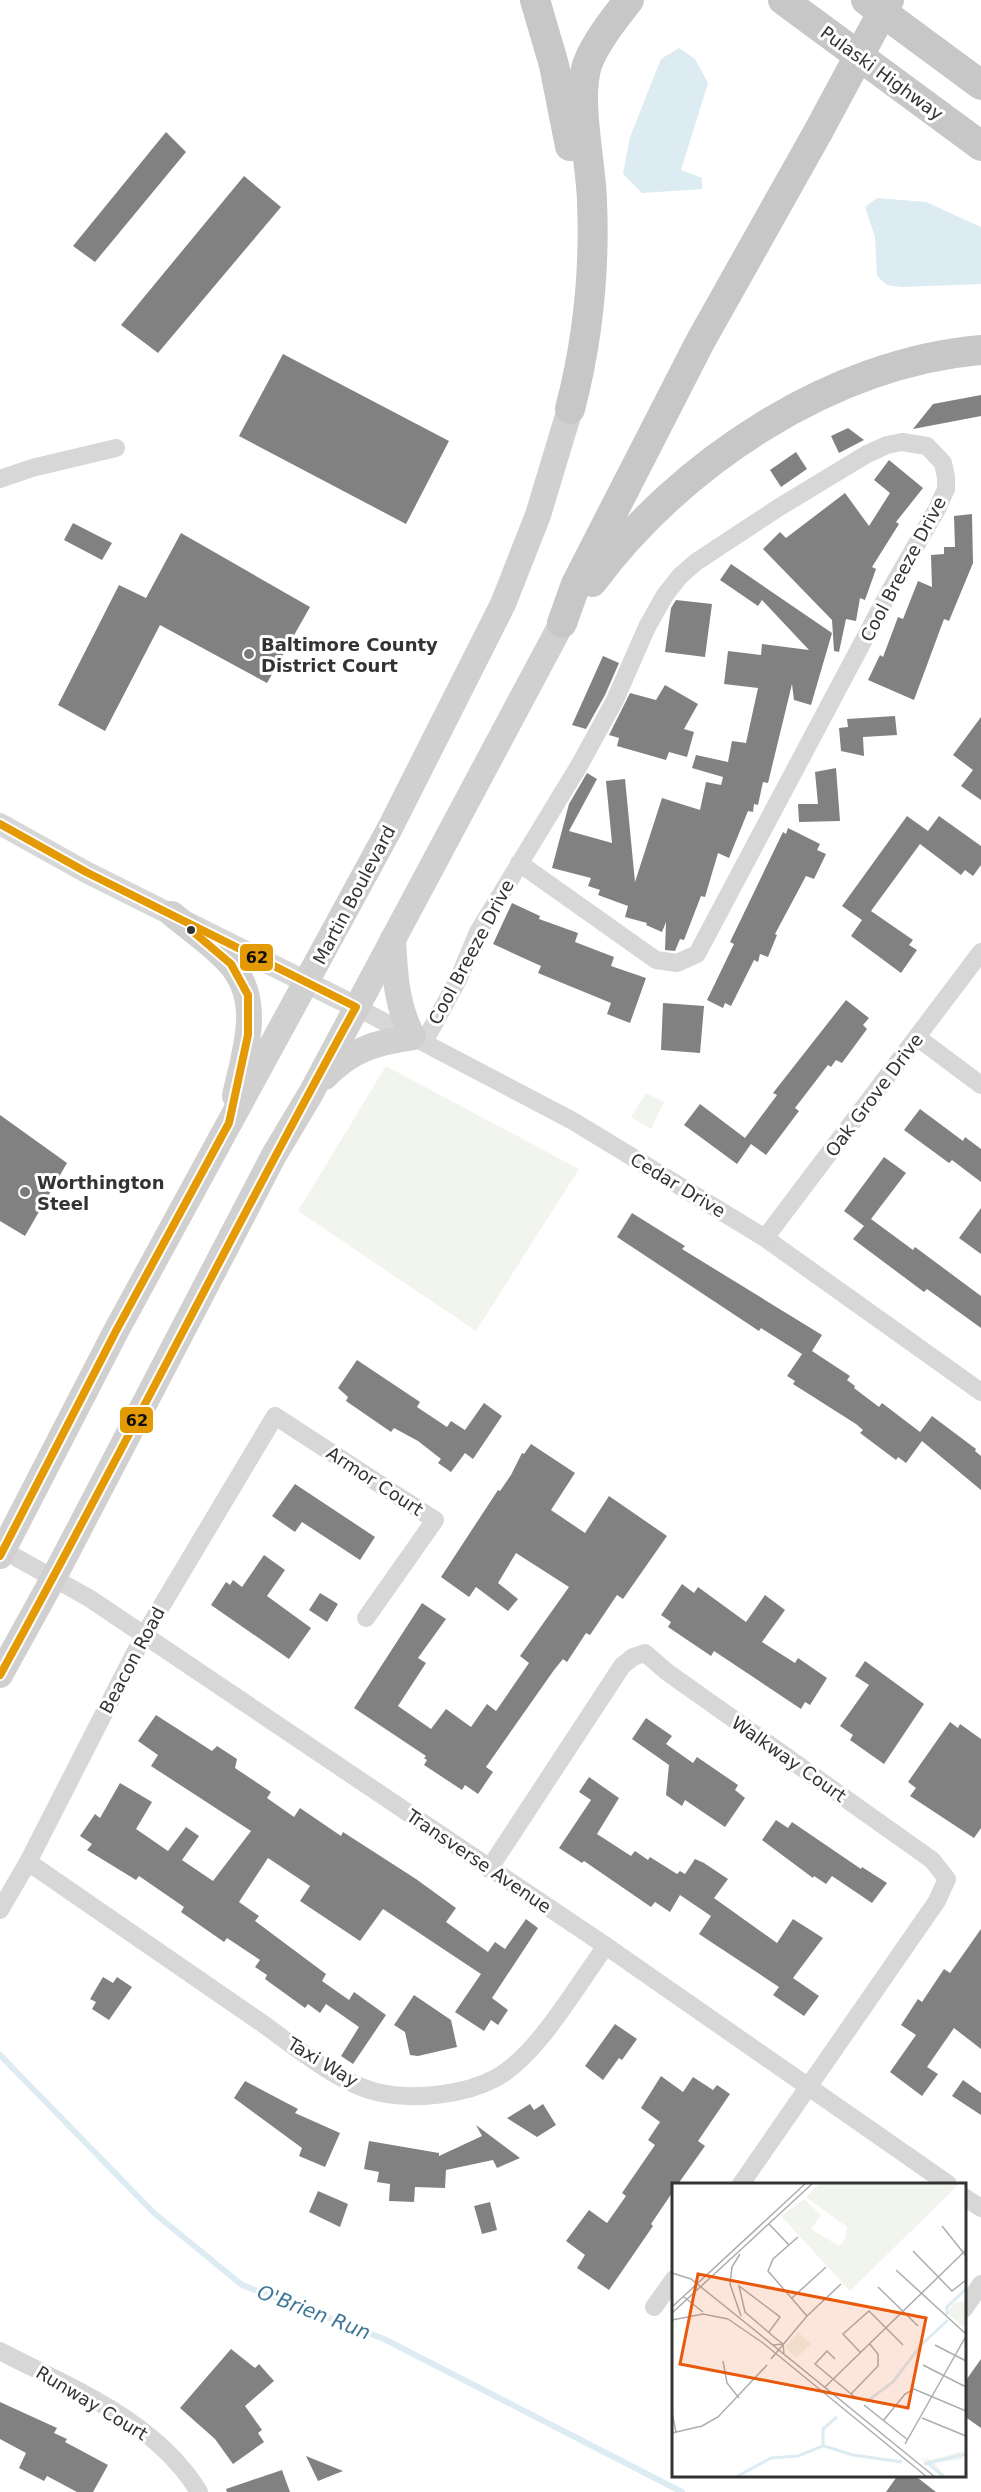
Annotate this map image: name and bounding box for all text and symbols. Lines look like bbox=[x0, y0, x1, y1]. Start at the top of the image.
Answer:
street label: Pulaski Highway bbox=[817, 22, 948, 125]
street label: Cool Breeze Drive bbox=[856, 493, 950, 645]
place label: Baltimore County District Court bbox=[261, 634, 438, 676]
marker: Baltimore County District Court bbox=[242, 647, 256, 661]
street label: Martin Boulevard bbox=[309, 822, 399, 968]
street label: Cool Breeze Drive bbox=[424, 876, 518, 1028]
unlabelled marker bbox=[185, 924, 197, 936]
line badge: 62 bbox=[239, 943, 274, 972]
text: 62 bbox=[246, 948, 268, 967]
street label: Oak Grove Drive bbox=[821, 1029, 927, 1161]
street label: Cedar Drive bbox=[627, 1148, 729, 1222]
place label: Worthington Steel bbox=[37, 1172, 165, 1214]
marker: Worthington Steel bbox=[18, 1185, 32, 1199]
line badge: 62 bbox=[119, 1406, 154, 1434]
text: 62 bbox=[126, 1411, 148, 1430]
street label: Armor Court bbox=[323, 1442, 427, 1520]
street label: Beacon Road bbox=[95, 1603, 169, 1717]
street label: Walkway Court bbox=[728, 1712, 850, 1806]
street label: Transverse Avenue bbox=[402, 1804, 555, 1917]
street label: Taxi Way bbox=[283, 2032, 362, 2091]
inset map bbox=[672, 2183, 966, 2477]
water label: O'Brien Run bbox=[254, 2279, 374, 2345]
street label: Runway Court bbox=[33, 2362, 151, 2444]

